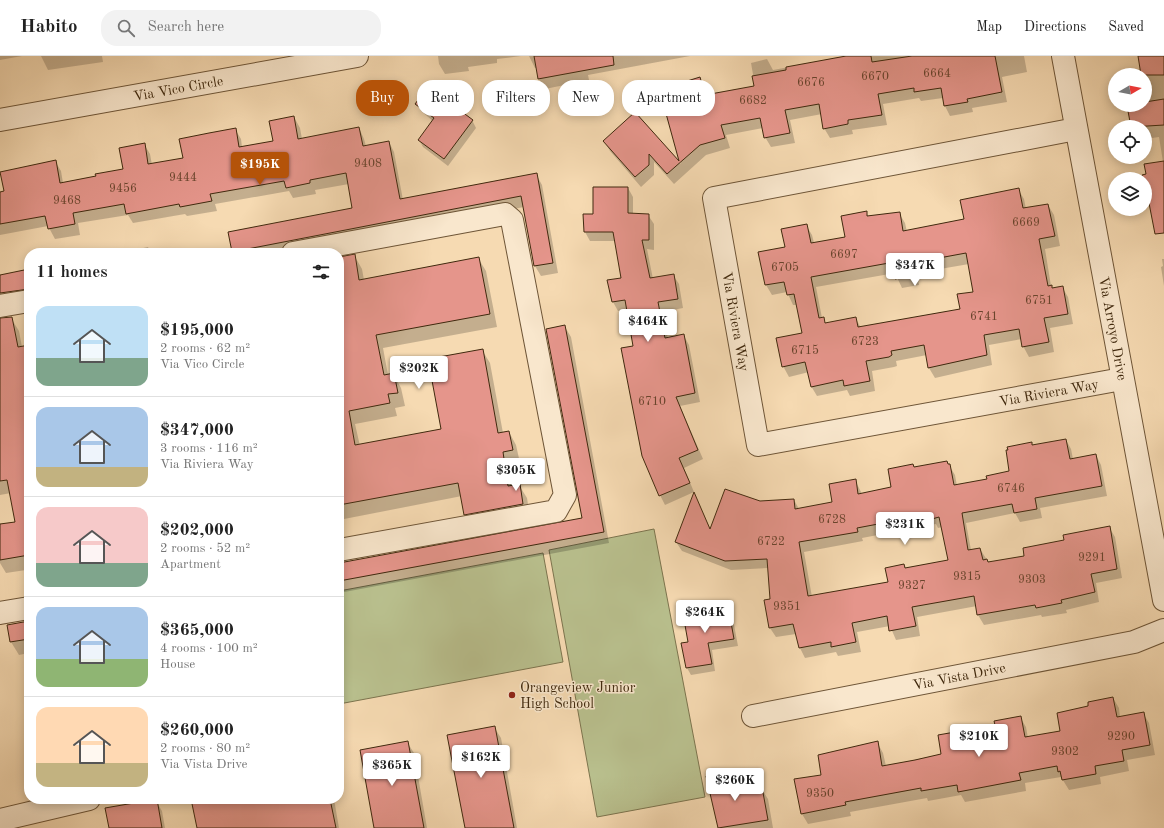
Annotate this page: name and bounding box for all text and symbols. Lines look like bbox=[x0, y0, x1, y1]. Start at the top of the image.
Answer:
search box bbox=[101, 10, 381, 46]
icon: search bbox=[115, 17, 137, 39]
text: Habito bbox=[20, 18, 77, 37]
text: Search here bbox=[147, 20, 224, 35]
text: Map bbox=[976, 20, 1002, 34]
text: Directions bbox=[1024, 20, 1086, 34]
text: Saved bbox=[1108, 20, 1144, 34]
house number: 6664 bbox=[923, 68, 951, 80]
north arrow bbox=[1108, 68, 1152, 112]
map controls bbox=[1108, 68, 1152, 216]
house number: 6670 bbox=[861, 71, 889, 83]
street label: Via Vico Circle bbox=[132, 74, 224, 104]
house number: 6676 bbox=[797, 77, 825, 89]
chip: Buy bbox=[356, 80, 409, 116]
chip: Rent bbox=[417, 80, 474, 116]
chip: Filters bbox=[482, 80, 550, 116]
chip: New bbox=[558, 80, 614, 116]
chip: Apartment bbox=[622, 80, 715, 116]
house number: 6682 bbox=[739, 95, 767, 107]
button: locate bbox=[1108, 120, 1152, 164]
pin: $195K bbox=[232, 152, 288, 186]
text: $195K bbox=[240, 158, 280, 171]
house number: 9408 bbox=[354, 158, 382, 170]
house number: 9444 bbox=[169, 172, 197, 184]
button: layers bbox=[1108, 172, 1152, 216]
house number: 9456 bbox=[109, 182, 137, 195]
house number: 9468 bbox=[53, 195, 81, 207]
house number: 6669 bbox=[1012, 217, 1040, 229]
house number: 6697 bbox=[830, 249, 858, 261]
pin: $347K bbox=[887, 253, 943, 287]
text: $347K bbox=[895, 259, 935, 272]
icon: filters bbox=[310, 261, 332, 283]
house number: 6705 bbox=[771, 261, 799, 274]
text: 11 homes bbox=[36, 264, 108, 281]
street label: Via Riviera Way bbox=[719, 271, 751, 373]
street label: Via Arroyo Drive bbox=[1096, 276, 1129, 382]
house number: 6751 bbox=[1025, 294, 1053, 307]
pin: $464K bbox=[620, 309, 676, 343]
house number: 6741 bbox=[970, 311, 998, 323]
text: $464K bbox=[628, 315, 668, 328]
icon: home bbox=[68, 322, 116, 370]
text: $195,000 bbox=[160, 322, 234, 339]
house number: 6723 bbox=[851, 336, 879, 348]
text: 2 rooms · 62 m² bbox=[160, 342, 250, 355]
house number: 6715 bbox=[791, 344, 819, 357]
pin: $202K bbox=[391, 356, 447, 390]
text: Via Vico Circle bbox=[160, 358, 244, 371]
text: $202K bbox=[399, 362, 439, 375]
street label: Via Riviera Way bbox=[998, 377, 1100, 409]
house number: 6710 bbox=[638, 396, 666, 408]
text: $347,000 bbox=[160, 422, 234, 439]
icon: home bbox=[68, 423, 116, 471]
text: 3 rooms · 116 m² bbox=[160, 442, 258, 455]
text: Via Riviera Way bbox=[160, 458, 254, 471]
pin: $305K bbox=[488, 458, 544, 492]
text: $305K bbox=[496, 464, 536, 477]
house number: 6746 bbox=[997, 483, 1025, 495]
pin: $231K bbox=[877, 512, 933, 546]
house number: 6728 bbox=[818, 514, 846, 526]
text: $231K bbox=[885, 518, 925, 531]
text: $202,000 bbox=[160, 522, 234, 539]
icon: home bbox=[68, 523, 116, 571]
house number: 6722 bbox=[757, 536, 785, 548]
text: 2 rooms · 52 m² bbox=[160, 542, 250, 555]
house number: 9291 bbox=[1078, 552, 1106, 564]
text: Apartment bbox=[160, 558, 221, 571]
house number: 9315 bbox=[953, 570, 981, 583]
house number: 9303 bbox=[1018, 574, 1046, 586]
house number: 9327 bbox=[898, 580, 926, 592]
pin: $264K bbox=[677, 600, 733, 634]
house number: 9351 bbox=[773, 600, 801, 613]
text: $264K bbox=[685, 606, 725, 619]
text: $365,000 bbox=[160, 622, 234, 639]
icon: home bbox=[68, 623, 116, 671]
text: 4 rooms · 100 m² bbox=[160, 642, 258, 655]
text: House bbox=[160, 658, 195, 671]
street label: Via Vista Drive bbox=[912, 661, 1007, 693]
place label: Orangeview Junior High School bbox=[520, 681, 636, 711]
marker: Orangeview Junior High School bbox=[507, 690, 517, 700]
text: $260,000 bbox=[160, 722, 234, 739]
icon: home bbox=[68, 723, 116, 771]
pin: $210K bbox=[951, 724, 1007, 758]
text: $210K bbox=[959, 730, 999, 743]
house number: 9290 bbox=[1107, 731, 1135, 743]
text: 2 rooms · 80 m² bbox=[160, 742, 250, 755]
pin: $162K bbox=[453, 745, 509, 779]
house number: 9302 bbox=[1051, 746, 1079, 758]
text: $162K bbox=[461, 751, 501, 764]
pin: $365K bbox=[364, 753, 420, 787]
text: Via Vista Drive bbox=[160, 758, 248, 771]
text: $365K bbox=[372, 759, 412, 772]
pin: $260K bbox=[707, 768, 763, 802]
text: $260K bbox=[715, 774, 755, 787]
house number: 9350 bbox=[806, 787, 834, 800]

